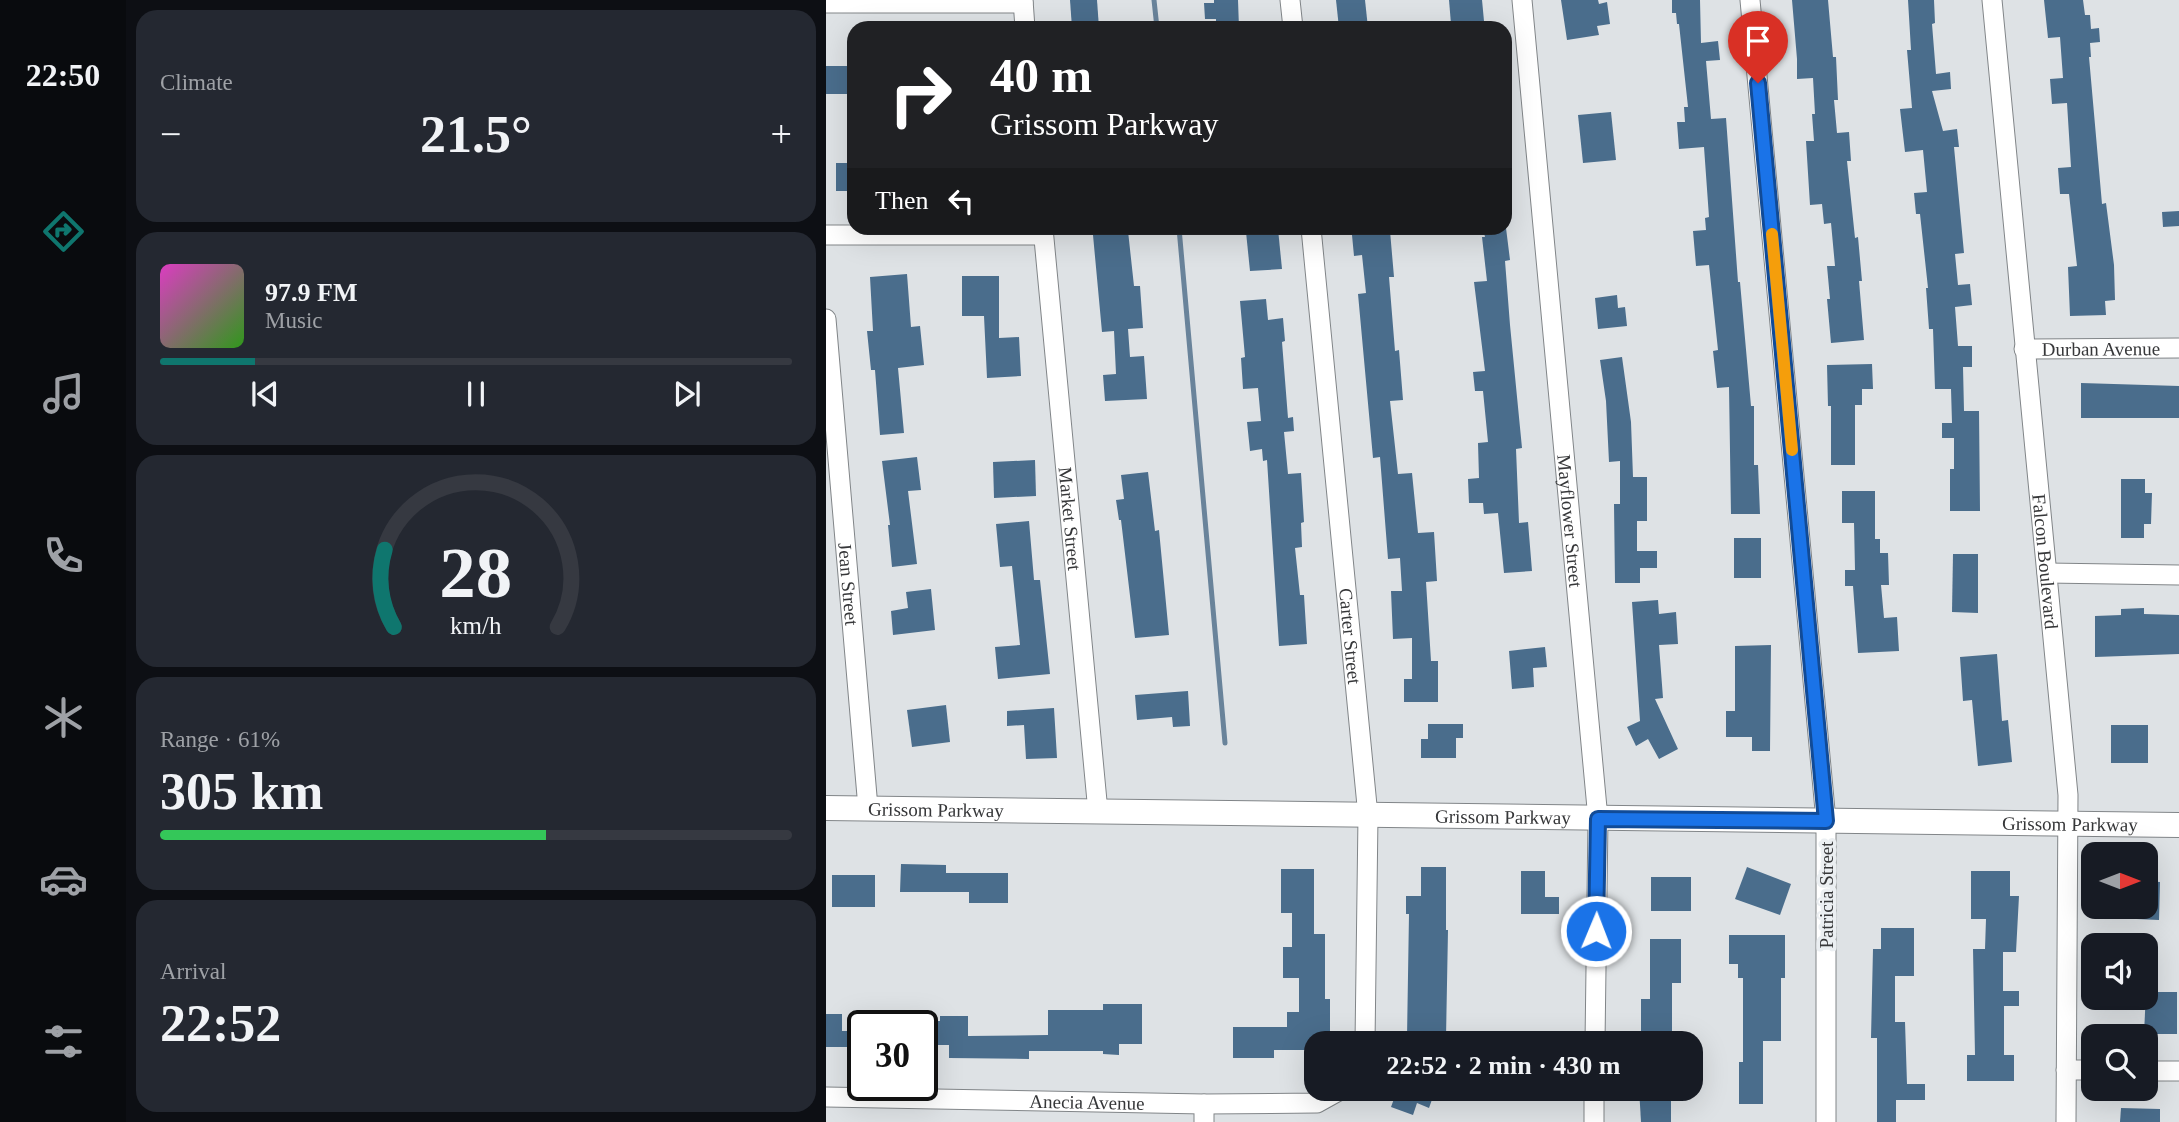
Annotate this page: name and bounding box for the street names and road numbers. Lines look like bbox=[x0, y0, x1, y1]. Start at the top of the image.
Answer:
street label: Durban Avenue bbox=[2042, 338, 2160, 359]
street label: Mayflower Street bbox=[1554, 453, 1587, 589]
street label: Market Street bbox=[1055, 466, 1086, 572]
street label: Falcon Boulevard bbox=[2029, 493, 2063, 630]
street label: Jean Street bbox=[835, 542, 863, 627]
street label: Carter Street bbox=[1335, 587, 1366, 686]
street label: Grissom Parkway bbox=[868, 798, 1004, 821]
street label: Grissom Parkway bbox=[1435, 805, 1571, 828]
street label: Grissom Parkway bbox=[2002, 812, 2138, 835]
street label: Patricia Street bbox=[1816, 841, 1837, 949]
street label: Anecia Avenue bbox=[1029, 1090, 1145, 1113]

